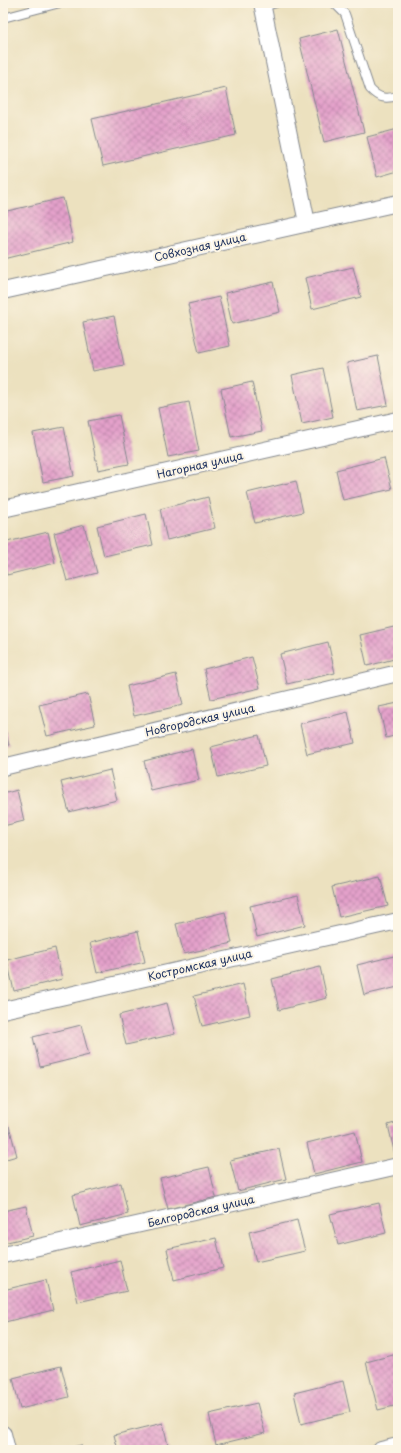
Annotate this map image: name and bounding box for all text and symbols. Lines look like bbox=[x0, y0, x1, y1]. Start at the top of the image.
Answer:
street label: Совхозная улица bbox=[152, 228, 248, 265]
street label: Нагорная улица bbox=[155, 446, 245, 483]
street label: Новгородская улица bbox=[144, 699, 256, 740]
street label: Костромская улица bbox=[146, 944, 254, 985]
street label: Белгородская улица bbox=[146, 1190, 256, 1231]

